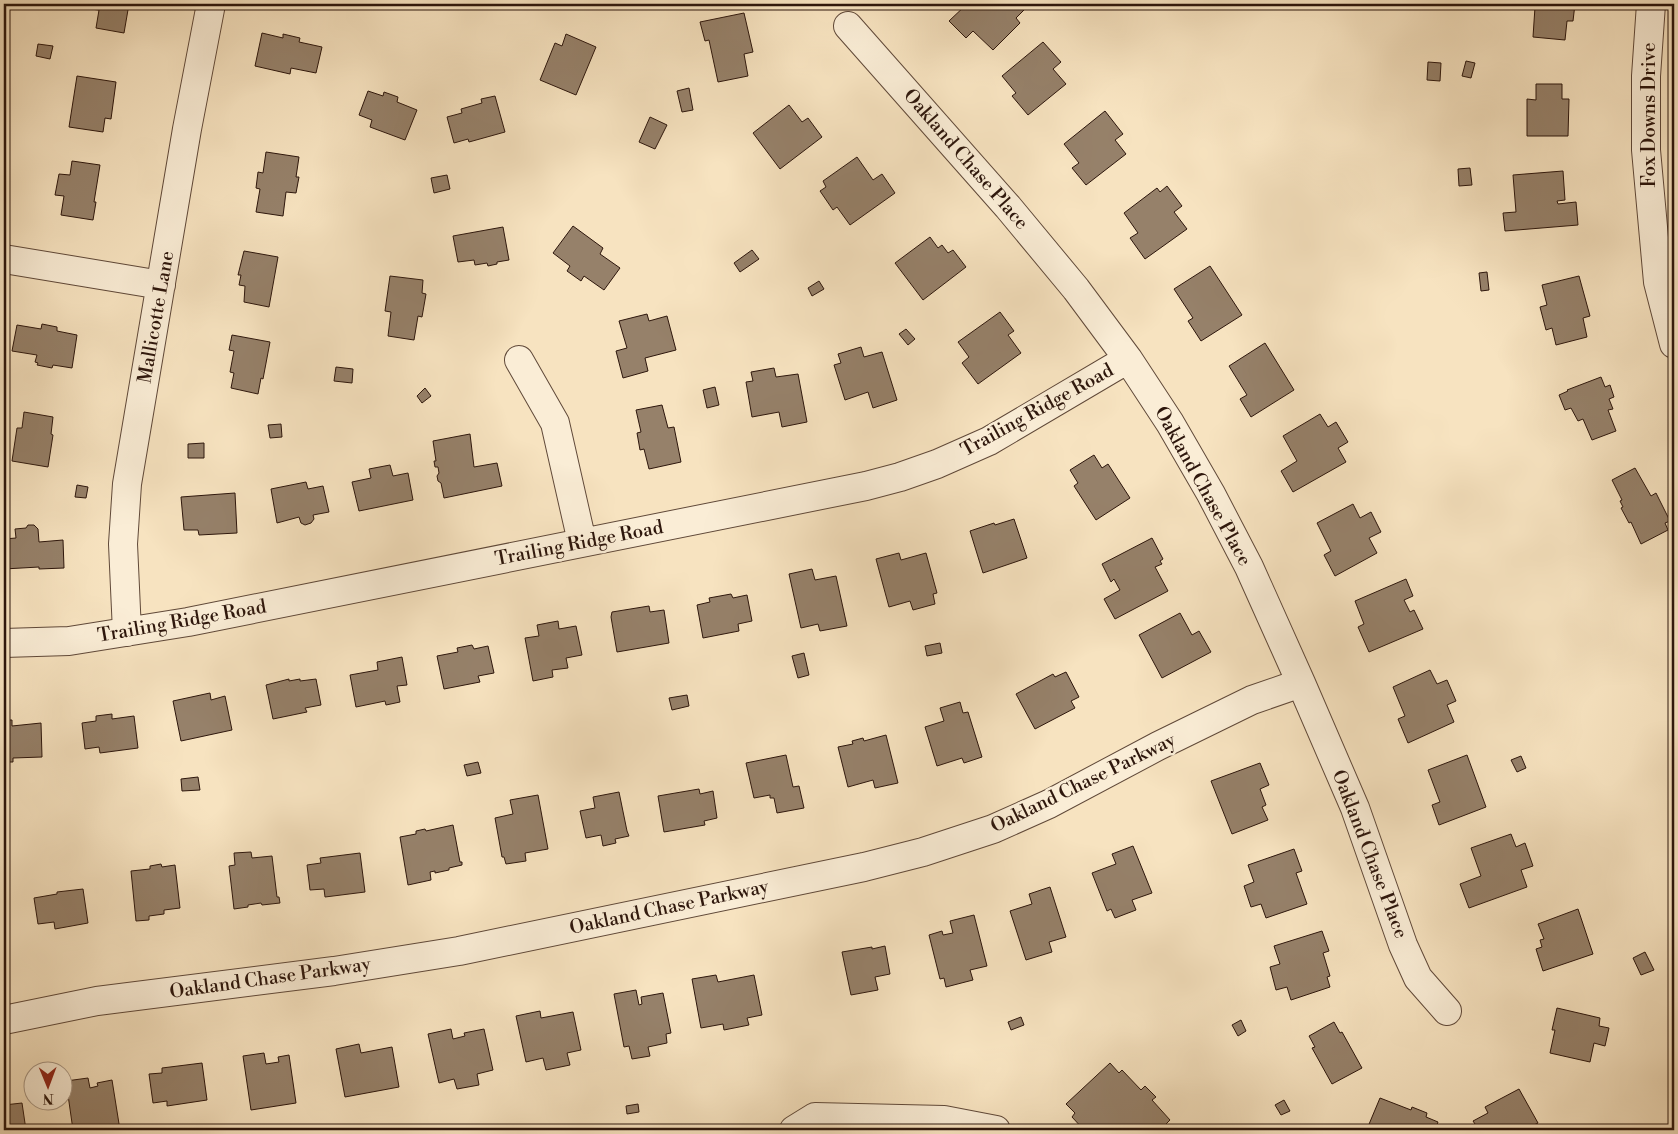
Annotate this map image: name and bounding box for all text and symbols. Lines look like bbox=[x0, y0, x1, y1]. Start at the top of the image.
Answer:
street label: Fox Downs Drive bbox=[1637, 42, 1661, 188]
street label: Oakland Chase Place bbox=[898, 84, 1034, 234]
street label: Mallicotte Lane bbox=[133, 249, 179, 385]
street label: Trailing Ridge Road bbox=[956, 358, 1118, 462]
street label: Oakland Chase Place bbox=[1149, 402, 1257, 570]
street label: Trailing Ridge Road bbox=[493, 515, 665, 571]
street label: Trailing Ridge Road bbox=[96, 594, 268, 648]
street label: Oakland Chase Parkway bbox=[987, 727, 1180, 838]
street label: Oakland Chase Place bbox=[1327, 766, 1413, 942]
street label: Oakland Chase Parkway bbox=[567, 874, 771, 940]
street label: Oakland Chase Parkway bbox=[168, 952, 373, 1004]
north arrow bbox=[22, 1062, 72, 1112]
text: N bbox=[43, 1089, 54, 1107]

